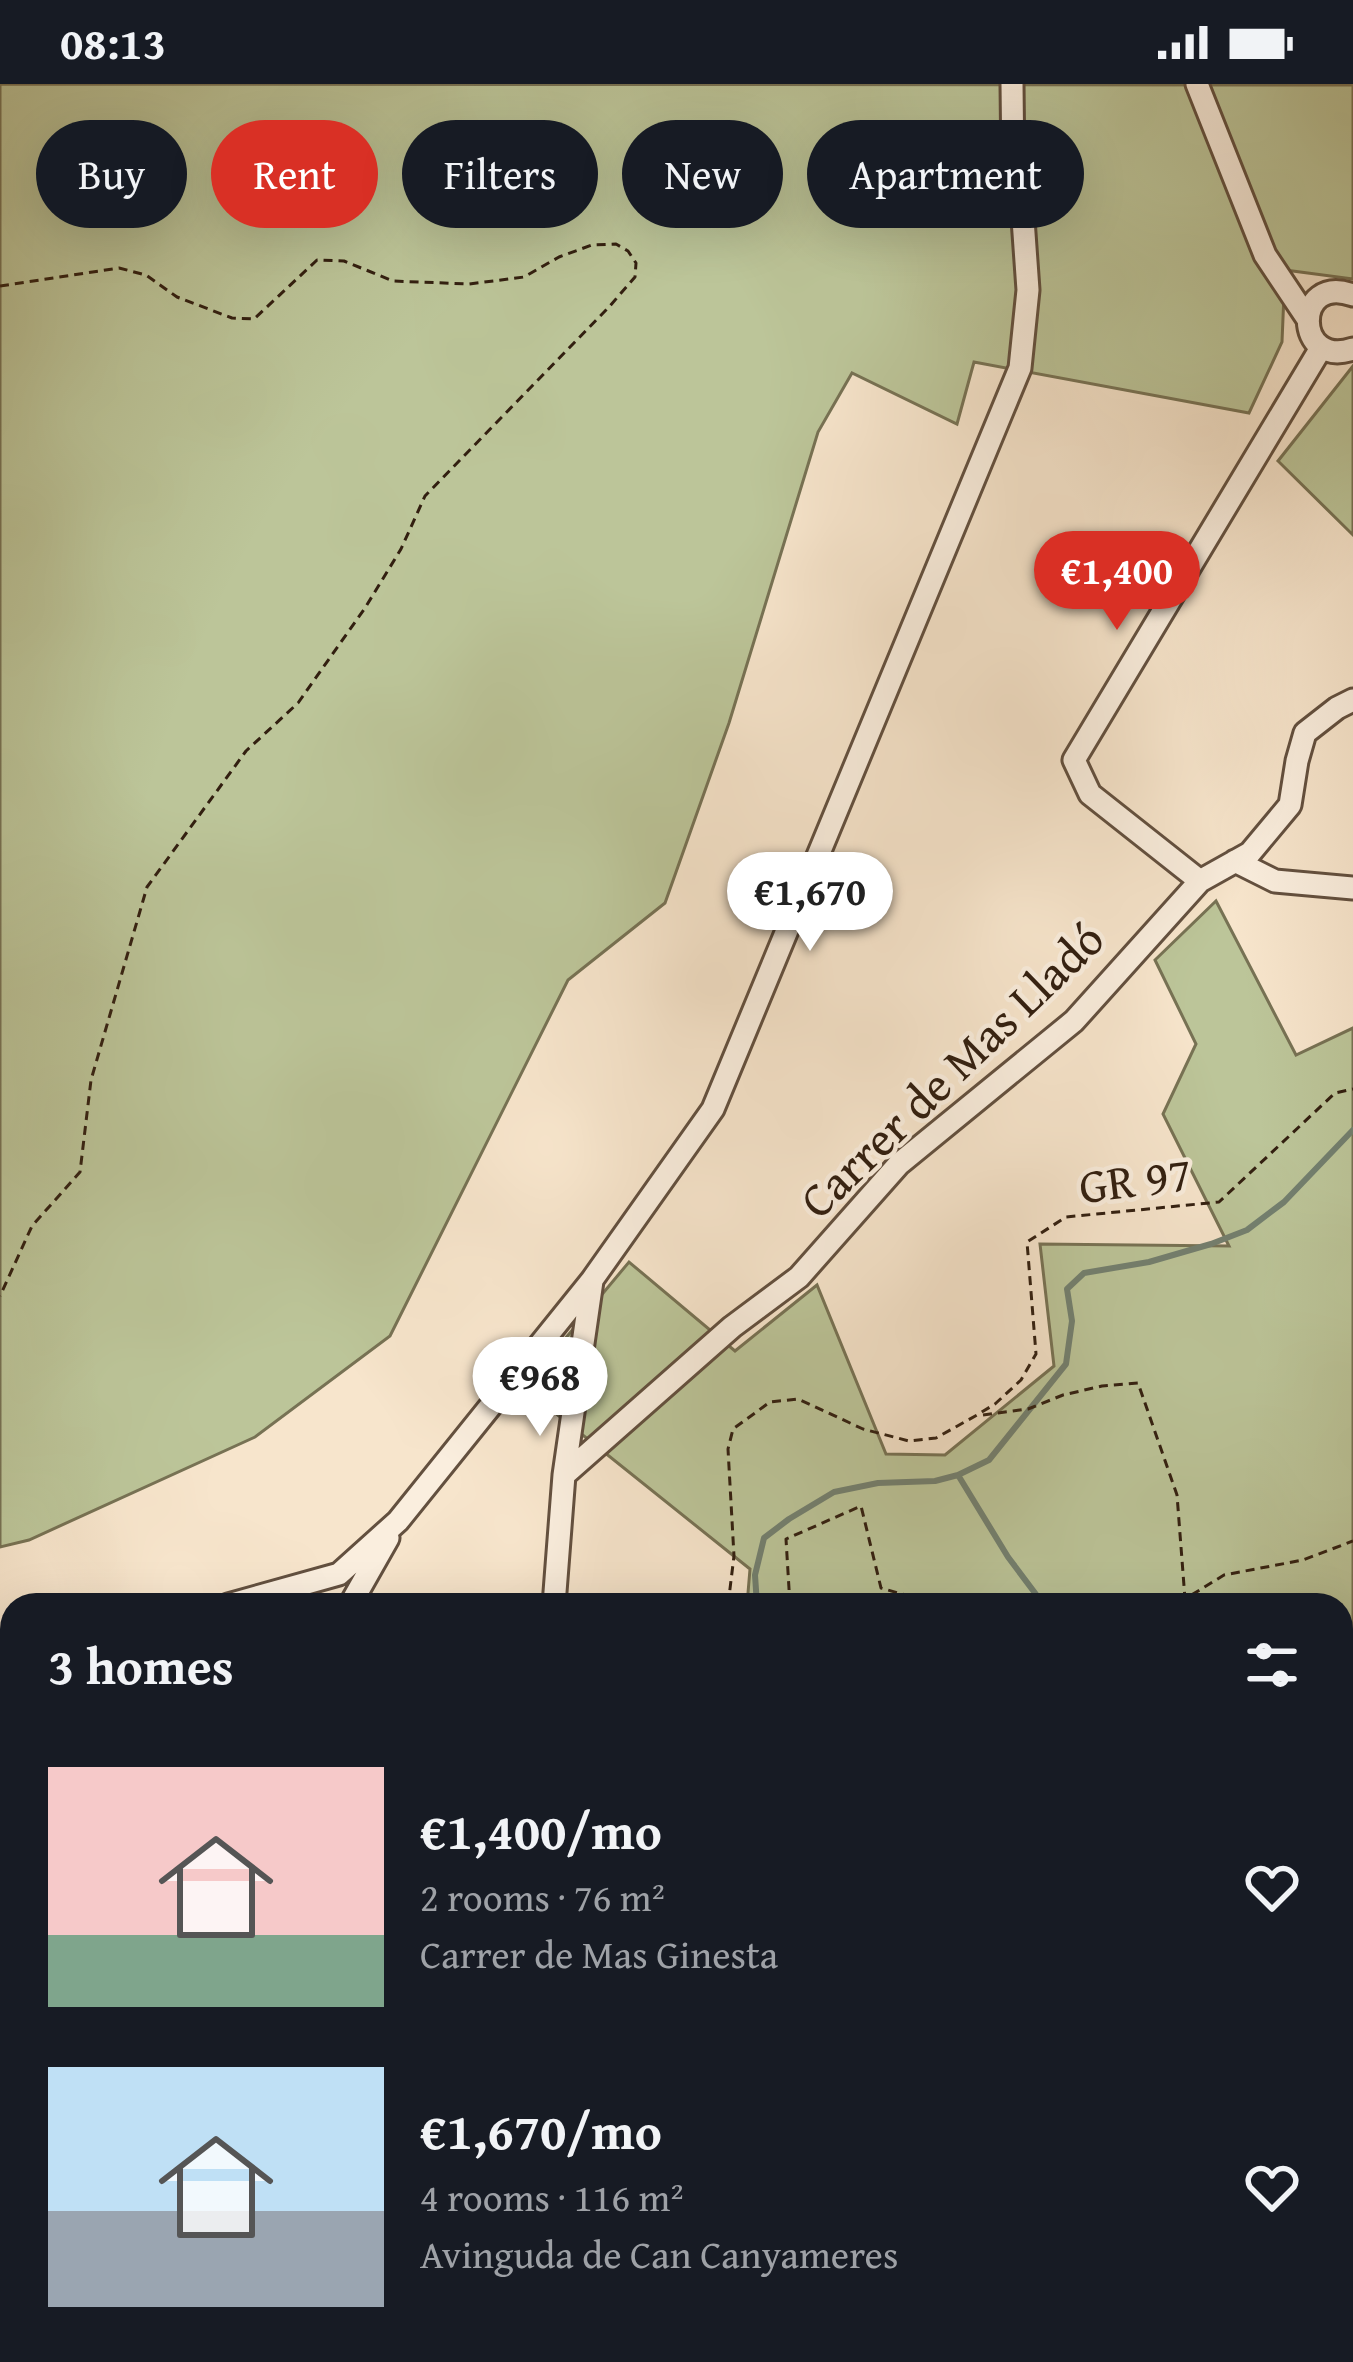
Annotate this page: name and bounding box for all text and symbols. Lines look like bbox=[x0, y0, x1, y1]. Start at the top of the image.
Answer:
text: 08:13 bbox=[60, 10, 166, 75]
chip: Buy bbox=[36, 120, 187, 228]
chip: Rent bbox=[211, 120, 378, 228]
chip: Filters bbox=[402, 120, 598, 228]
chip: New bbox=[622, 120, 783, 228]
chip: Apartment bbox=[807, 120, 1084, 228]
pin: €1,400 bbox=[1019, 531, 1215, 633]
text: €1,400 bbox=[1061, 541, 1173, 598]
pin: €1,670 bbox=[712, 852, 908, 954]
text: €1,670 bbox=[754, 862, 866, 919]
street label: Carrer de Mas Lladó bbox=[782, 904, 1120, 1234]
street label: GR 97 bbox=[1075, 1137, 1195, 1221]
pin: €968 bbox=[469, 1337, 611, 1439]
text: €968 bbox=[500, 1347, 580, 1404]
text: 3 homes bbox=[48, 1628, 234, 1703]
icon: filters bbox=[1239, 1632, 1305, 1698]
text: €1,400/mo bbox=[420, 1793, 662, 1868]
icon: home bbox=[144, 1815, 288, 1959]
icon: heart bbox=[1239, 1854, 1305, 1920]
text: 2 rooms · 76 m² bbox=[420, 1868, 665, 1925]
text: Carrer de Mas Ginesta bbox=[420, 1925, 778, 1982]
text: €1,670/mo bbox=[420, 2093, 662, 2168]
icon: home bbox=[144, 2115, 288, 2259]
icon: heart bbox=[1239, 2154, 1305, 2220]
text: 4 rooms · 116 m² bbox=[420, 2168, 684, 2225]
text: Avinguda de Can Canyameres bbox=[420, 2225, 898, 2282]

